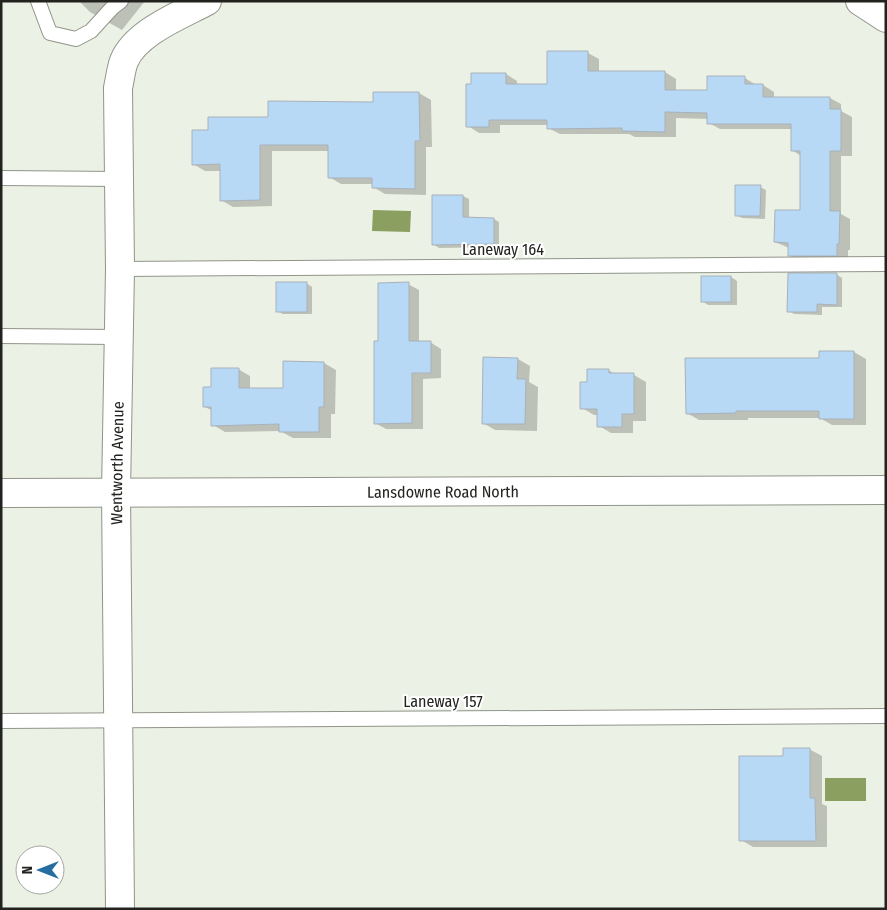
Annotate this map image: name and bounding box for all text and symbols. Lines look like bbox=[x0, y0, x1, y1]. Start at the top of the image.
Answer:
street label: Laneway 164 bbox=[462, 240, 544, 259]
street label: Wentworth Avenue bbox=[107, 401, 128, 525]
street label: Lansdowne Road North bbox=[367, 482, 519, 502]
street label: Laneway 157 bbox=[403, 692, 483, 711]
north arrow bbox=[15, 845, 65, 895]
text: N bbox=[19, 866, 36, 874]

